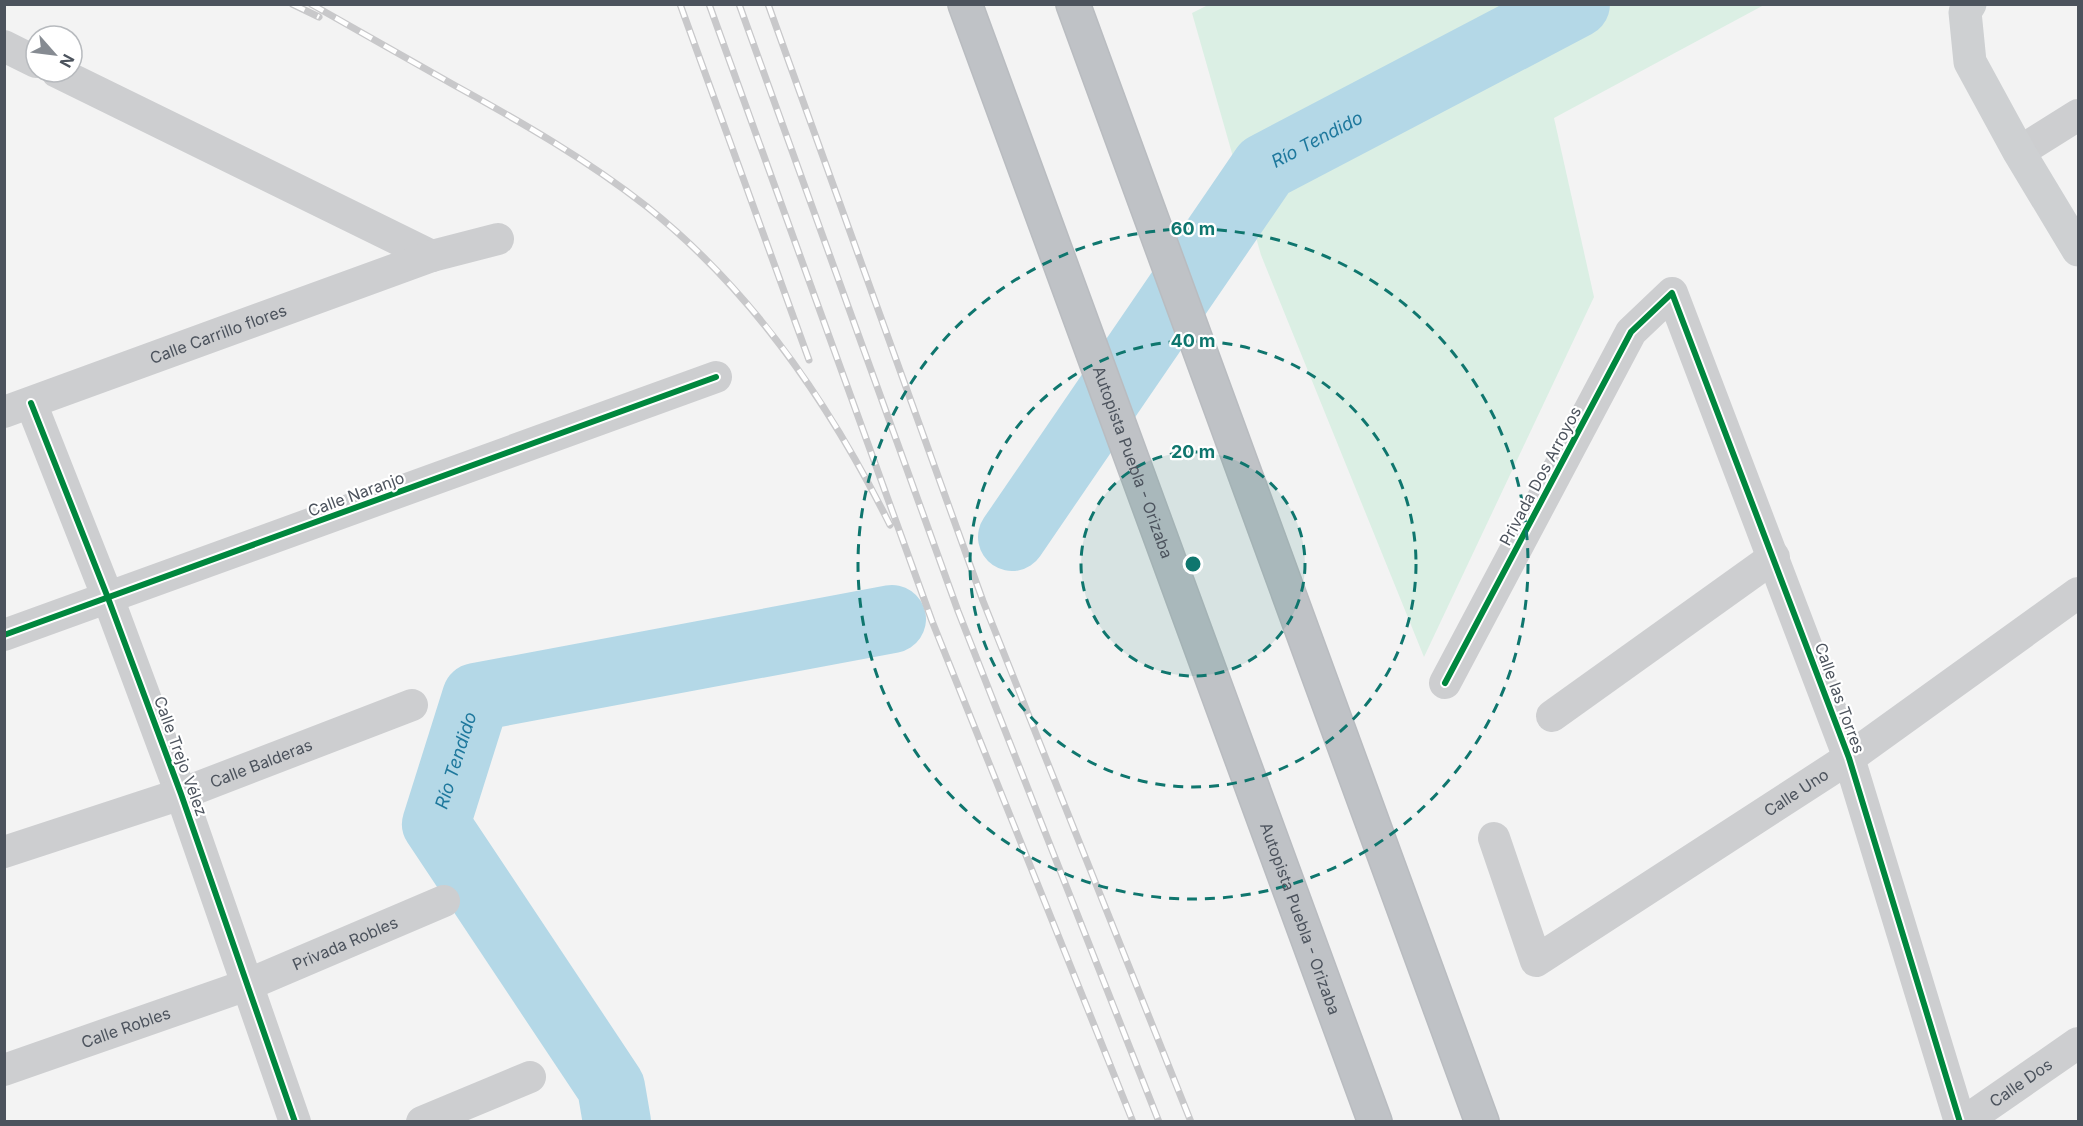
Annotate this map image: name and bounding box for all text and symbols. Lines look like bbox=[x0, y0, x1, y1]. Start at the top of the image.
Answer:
north arrow bbox=[24, 24, 84, 84]
text: N bbox=[56, 51, 79, 71]
water label: Río Tendido bbox=[1268, 107, 1366, 172]
text: 60 m bbox=[1171, 218, 1215, 239]
street label: Calle Carrillo flores bbox=[147, 300, 289, 368]
text: 40 m bbox=[1171, 330, 1216, 351]
street label: Autopista Puebla - Orizaba bbox=[1089, 363, 1177, 561]
street label: Privada Dos Arroyos bbox=[1495, 403, 1585, 549]
text: 20 m bbox=[1171, 441, 1215, 462]
street label: Calle Naranjo bbox=[305, 467, 407, 521]
centre of rings bbox=[1183, 554, 1203, 574]
street label: Calle las Torres bbox=[1811, 640, 1869, 756]
street label: Calle Trejo Vélez bbox=[150, 693, 212, 819]
water label: Río Tendido bbox=[430, 709, 481, 811]
street label: Calle Balderas bbox=[207, 734, 315, 792]
street label: Calle Uno bbox=[1760, 764, 1832, 821]
street label: Autopista Puebla - Orizaba bbox=[1256, 820, 1345, 1017]
street label: Privada Robles bbox=[289, 912, 401, 974]
street label: Calle Robles bbox=[78, 1003, 173, 1052]
street label: Calle Dos bbox=[1985, 1054, 2056, 1111]

